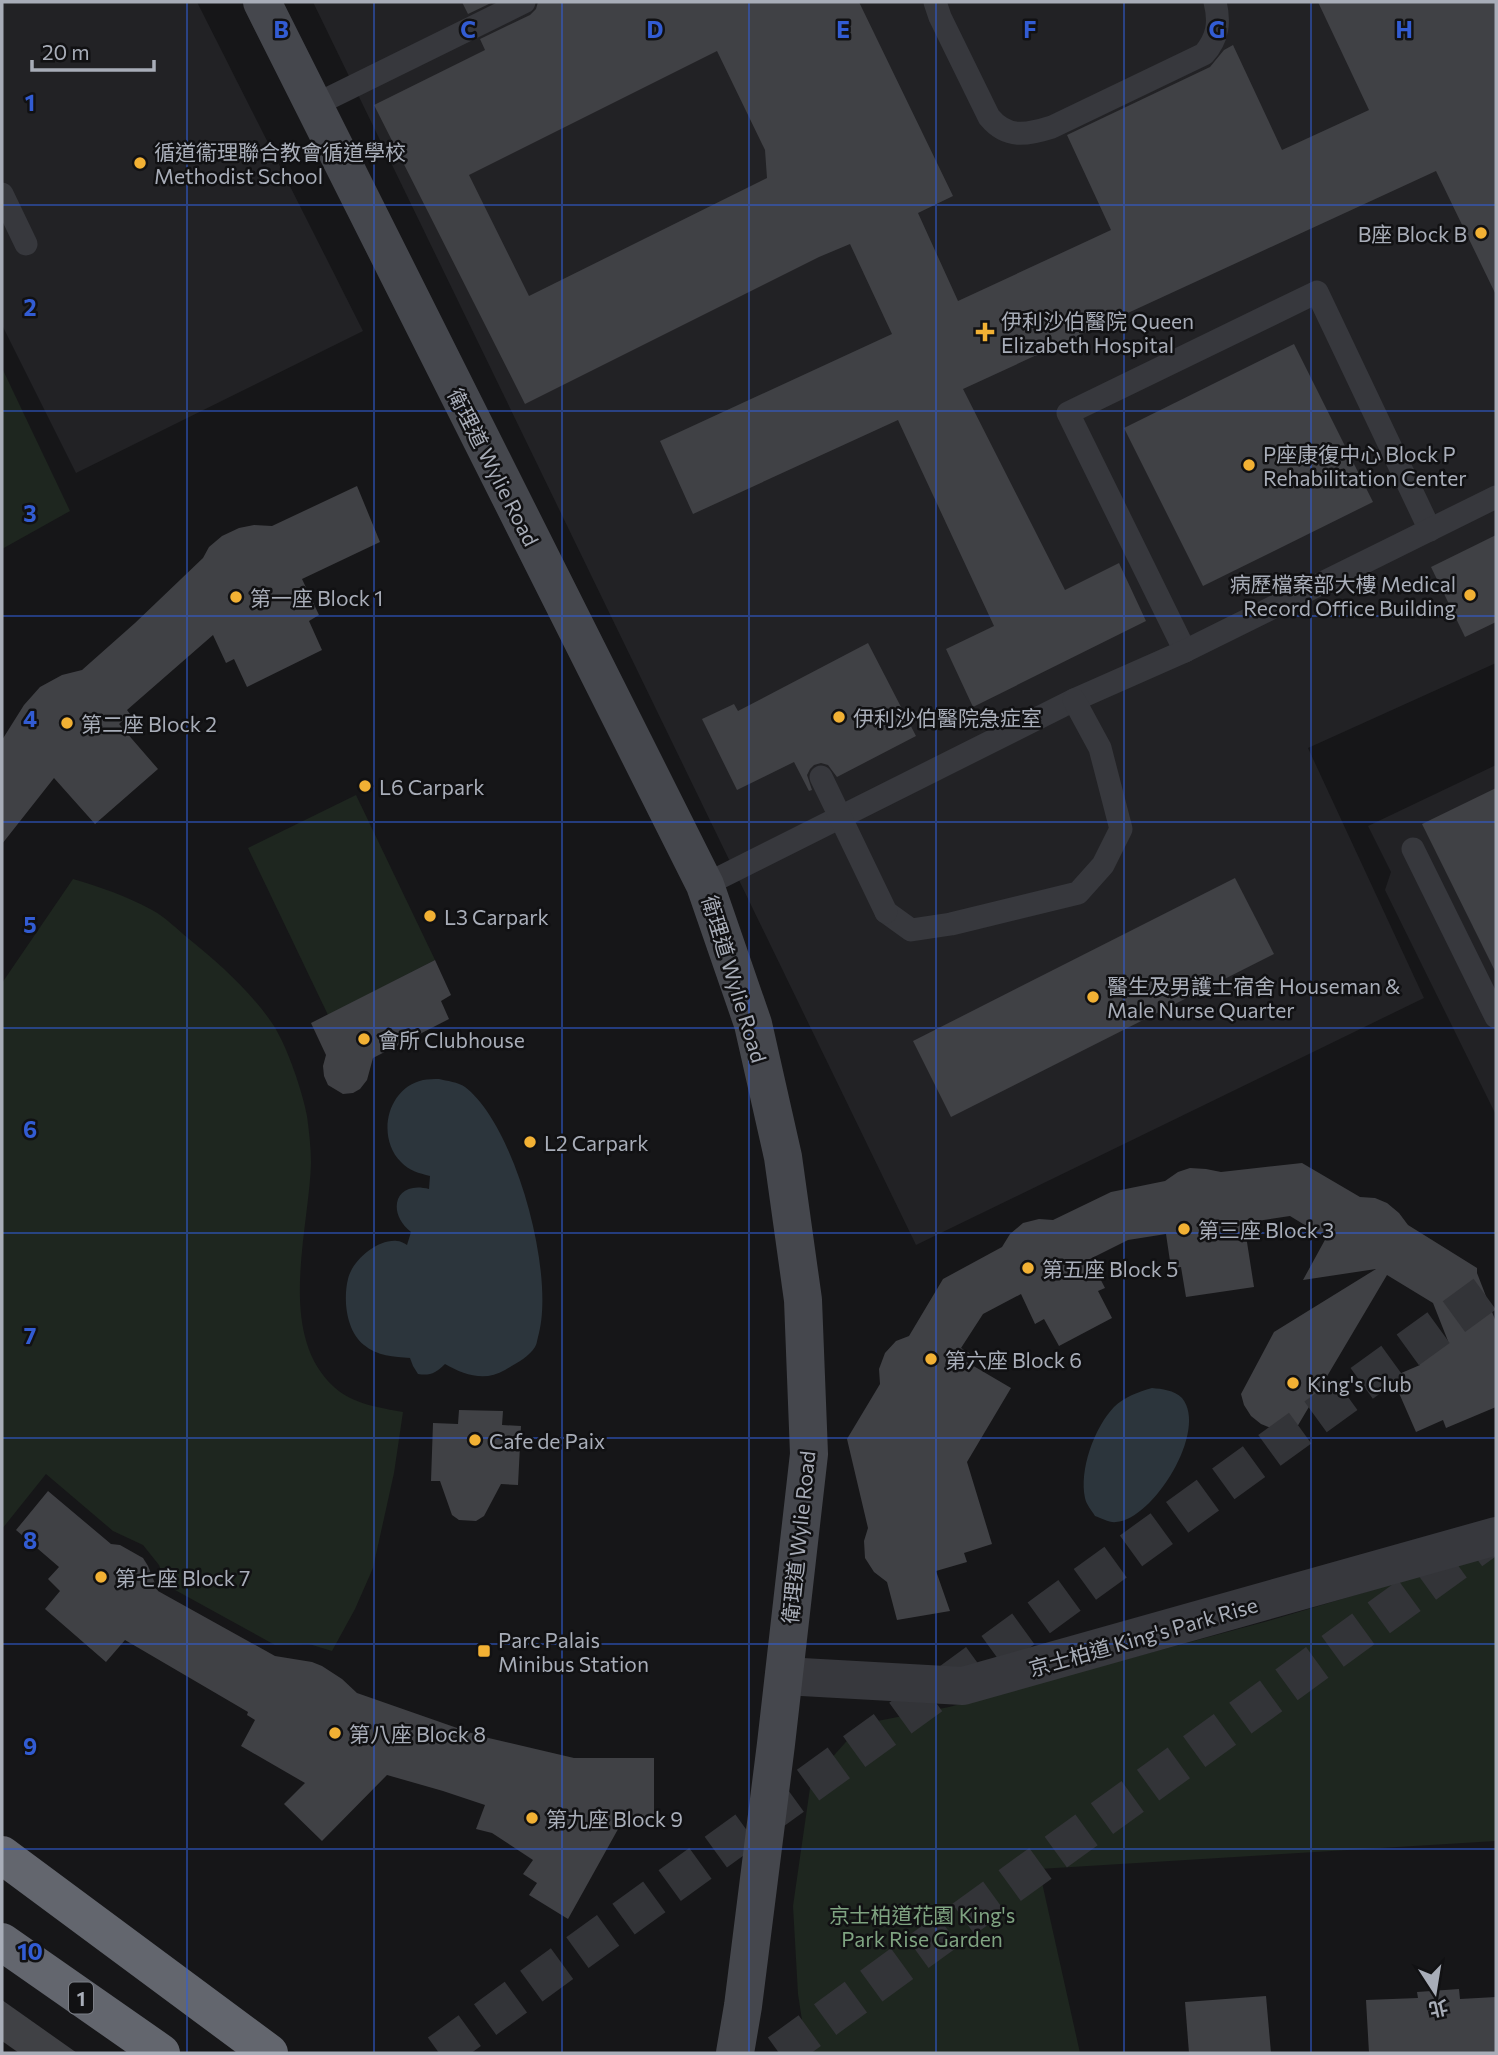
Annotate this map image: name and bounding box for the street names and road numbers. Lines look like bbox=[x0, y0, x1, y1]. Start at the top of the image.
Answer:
street label: 衛理道 Wylie Road bbox=[443, 384, 545, 550]
street label: 衛理道 Wylie Road bbox=[698, 892, 772, 1066]
street label: 衛理道 Wylie Road bbox=[777, 1449, 819, 1625]
street label: 京士柏道 King's Park Rise bbox=[1026, 1591, 1260, 1681]
road number: 1 bbox=[69, 1982, 93, 2014]

